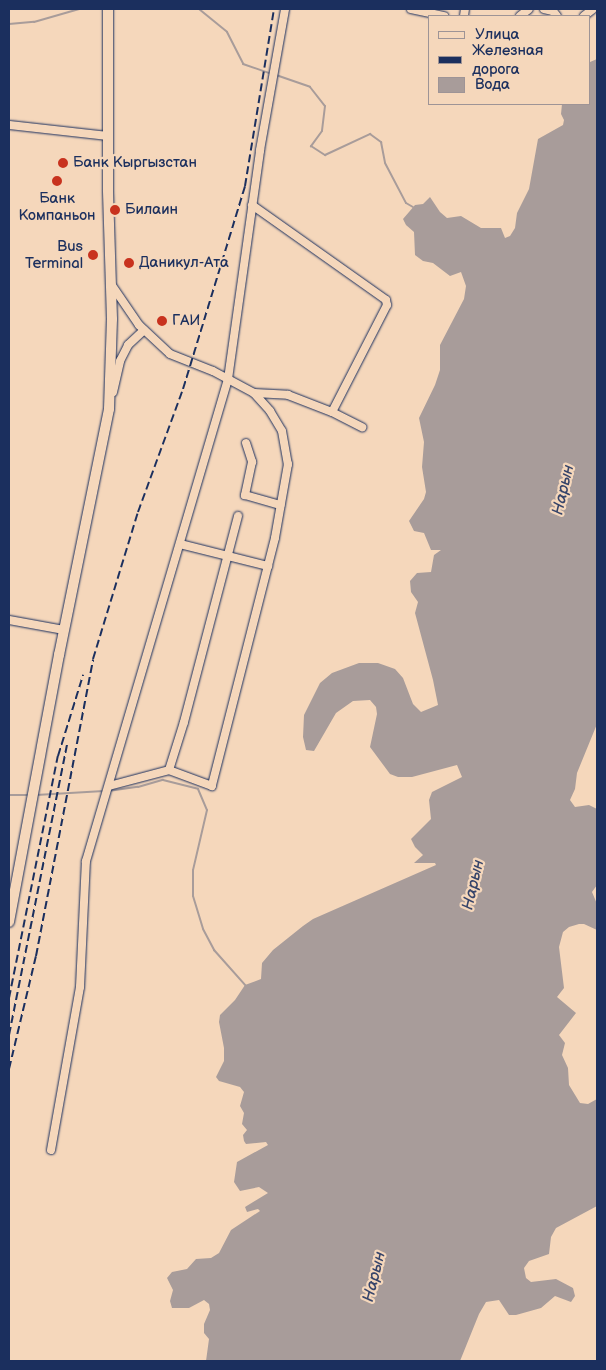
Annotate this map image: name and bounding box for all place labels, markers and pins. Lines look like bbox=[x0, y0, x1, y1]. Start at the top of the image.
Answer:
place label: Банк Кыргызстан bbox=[73, 154, 197, 172]
marker: Банк Кыргызстан bbox=[57, 157, 69, 169]
marker: Банк Компаньон bbox=[51, 175, 63, 187]
place label: Банк Компаньон bbox=[18, 189, 96, 224]
place label: Билаин bbox=[125, 201, 178, 219]
marker: Билаин bbox=[109, 204, 121, 216]
place label: Bus Terminal bbox=[25, 237, 83, 272]
marker: Bus Terminal bbox=[87, 249, 99, 261]
place label: Даникул-Ата bbox=[139, 254, 229, 272]
marker: Даникул-Ата bbox=[123, 257, 135, 269]
place label: ГАИ bbox=[172, 312, 200, 330]
marker: ГАИ bbox=[156, 315, 168, 327]

